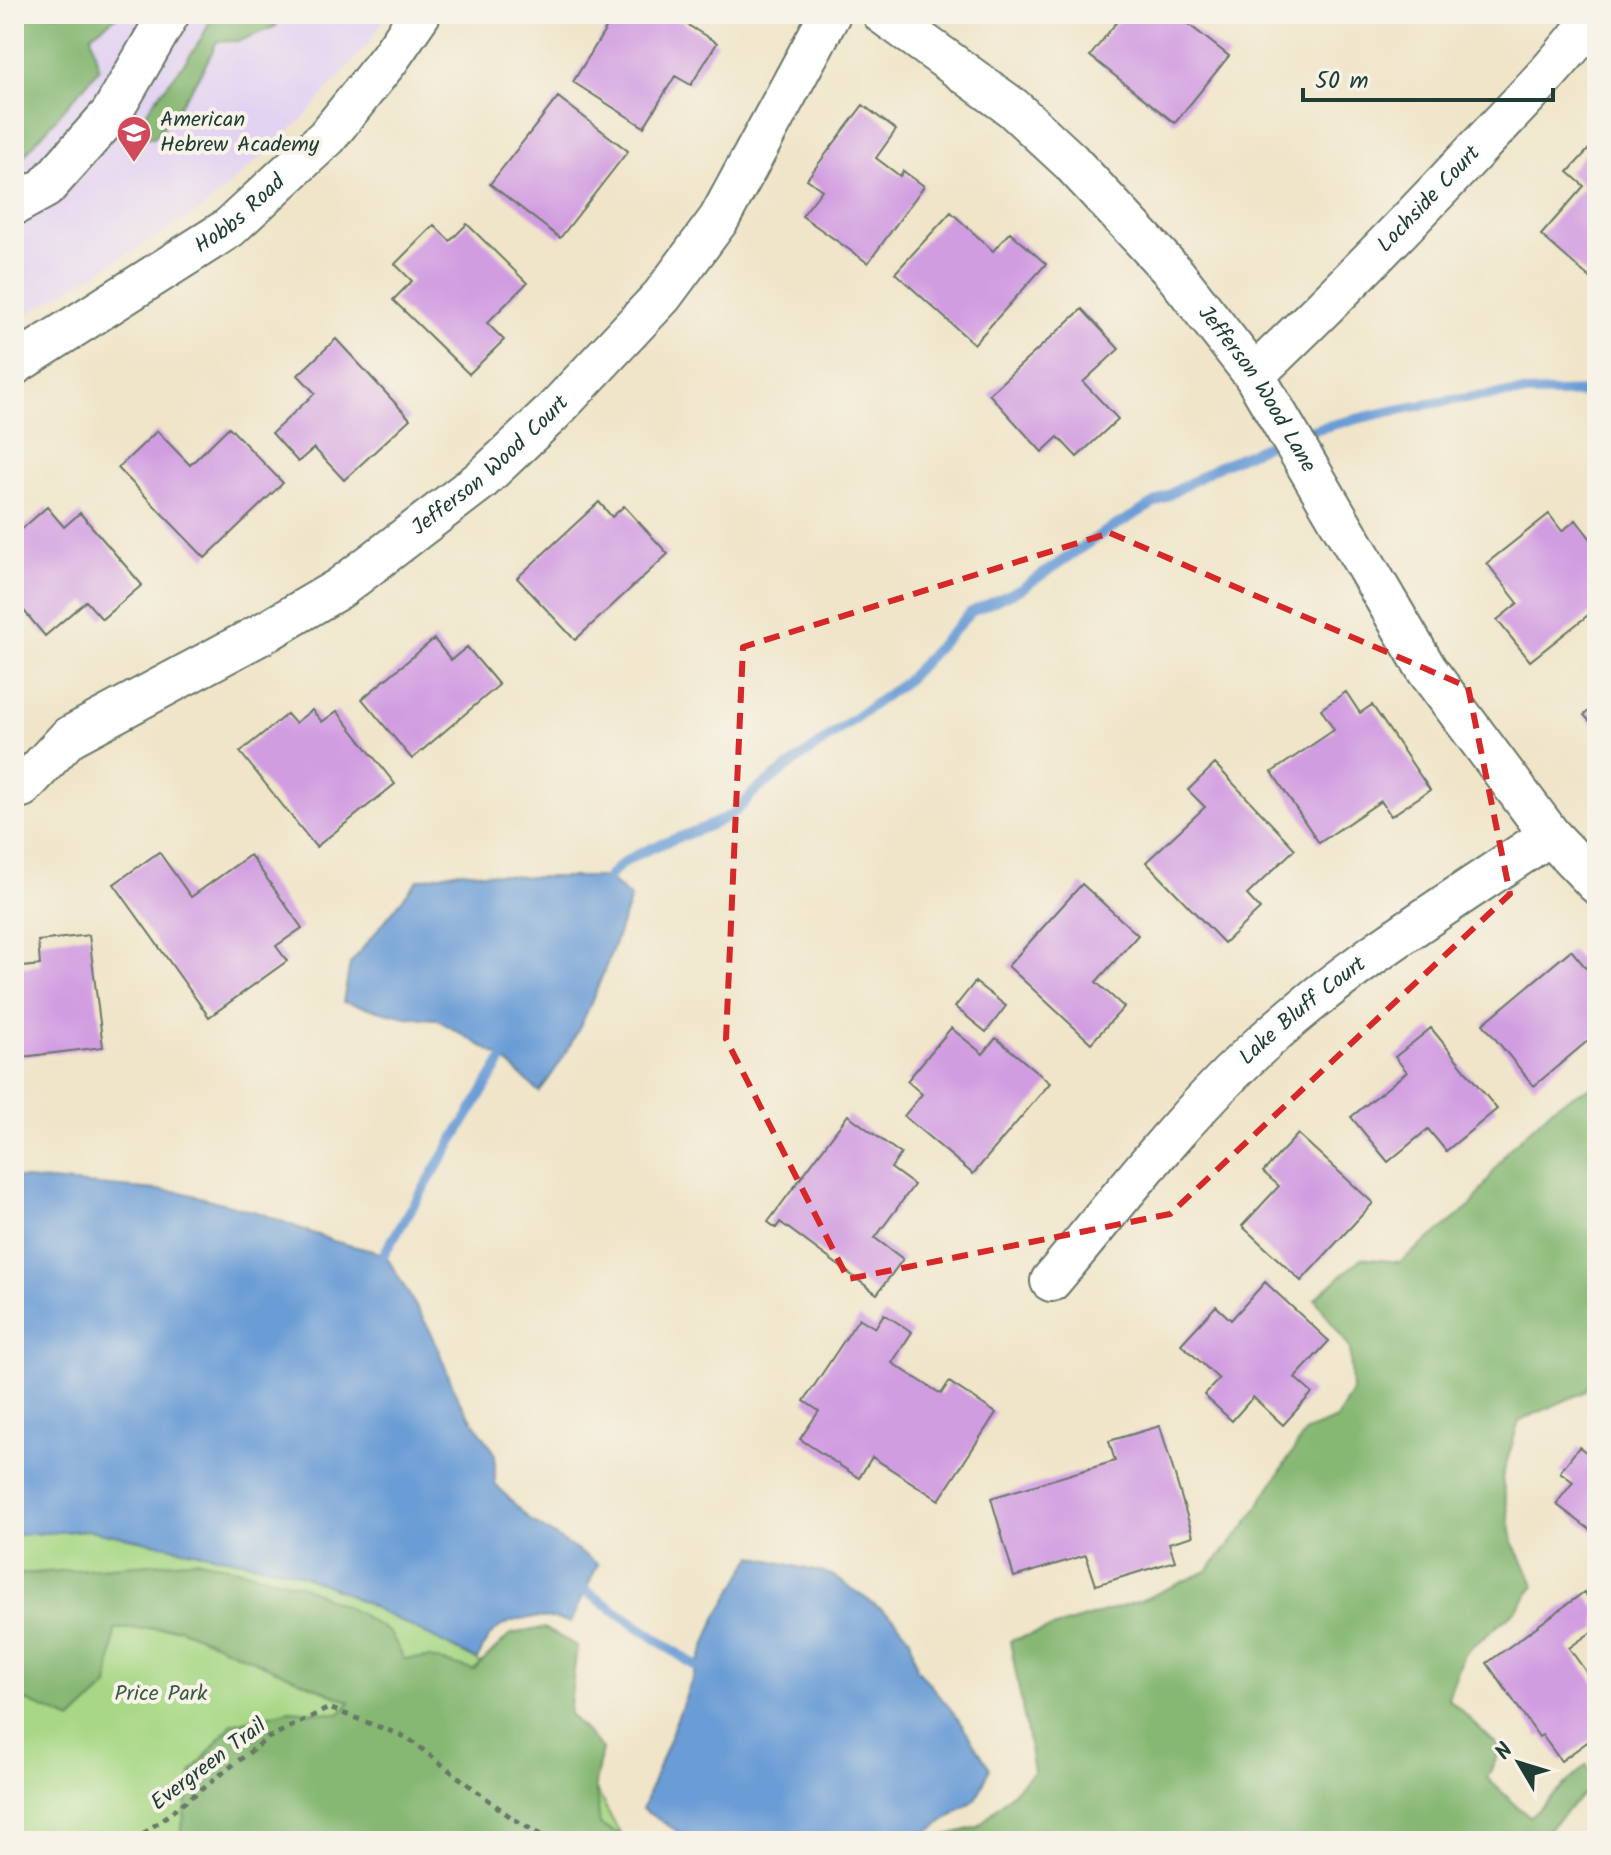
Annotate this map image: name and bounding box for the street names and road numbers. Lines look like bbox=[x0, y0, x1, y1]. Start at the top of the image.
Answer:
street label: Lochside Court bbox=[1369, 137, 1489, 261]
street label: Hobbs Road bbox=[188, 165, 295, 263]
street label: Jefferson Wood Lane bbox=[1188, 298, 1325, 479]
street label: Jefferson Wood Court bbox=[404, 387, 578, 545]
street label: Lake Bluff Court bbox=[1231, 947, 1374, 1074]
street label: Evergreen Trail bbox=[144, 1709, 275, 1820]

